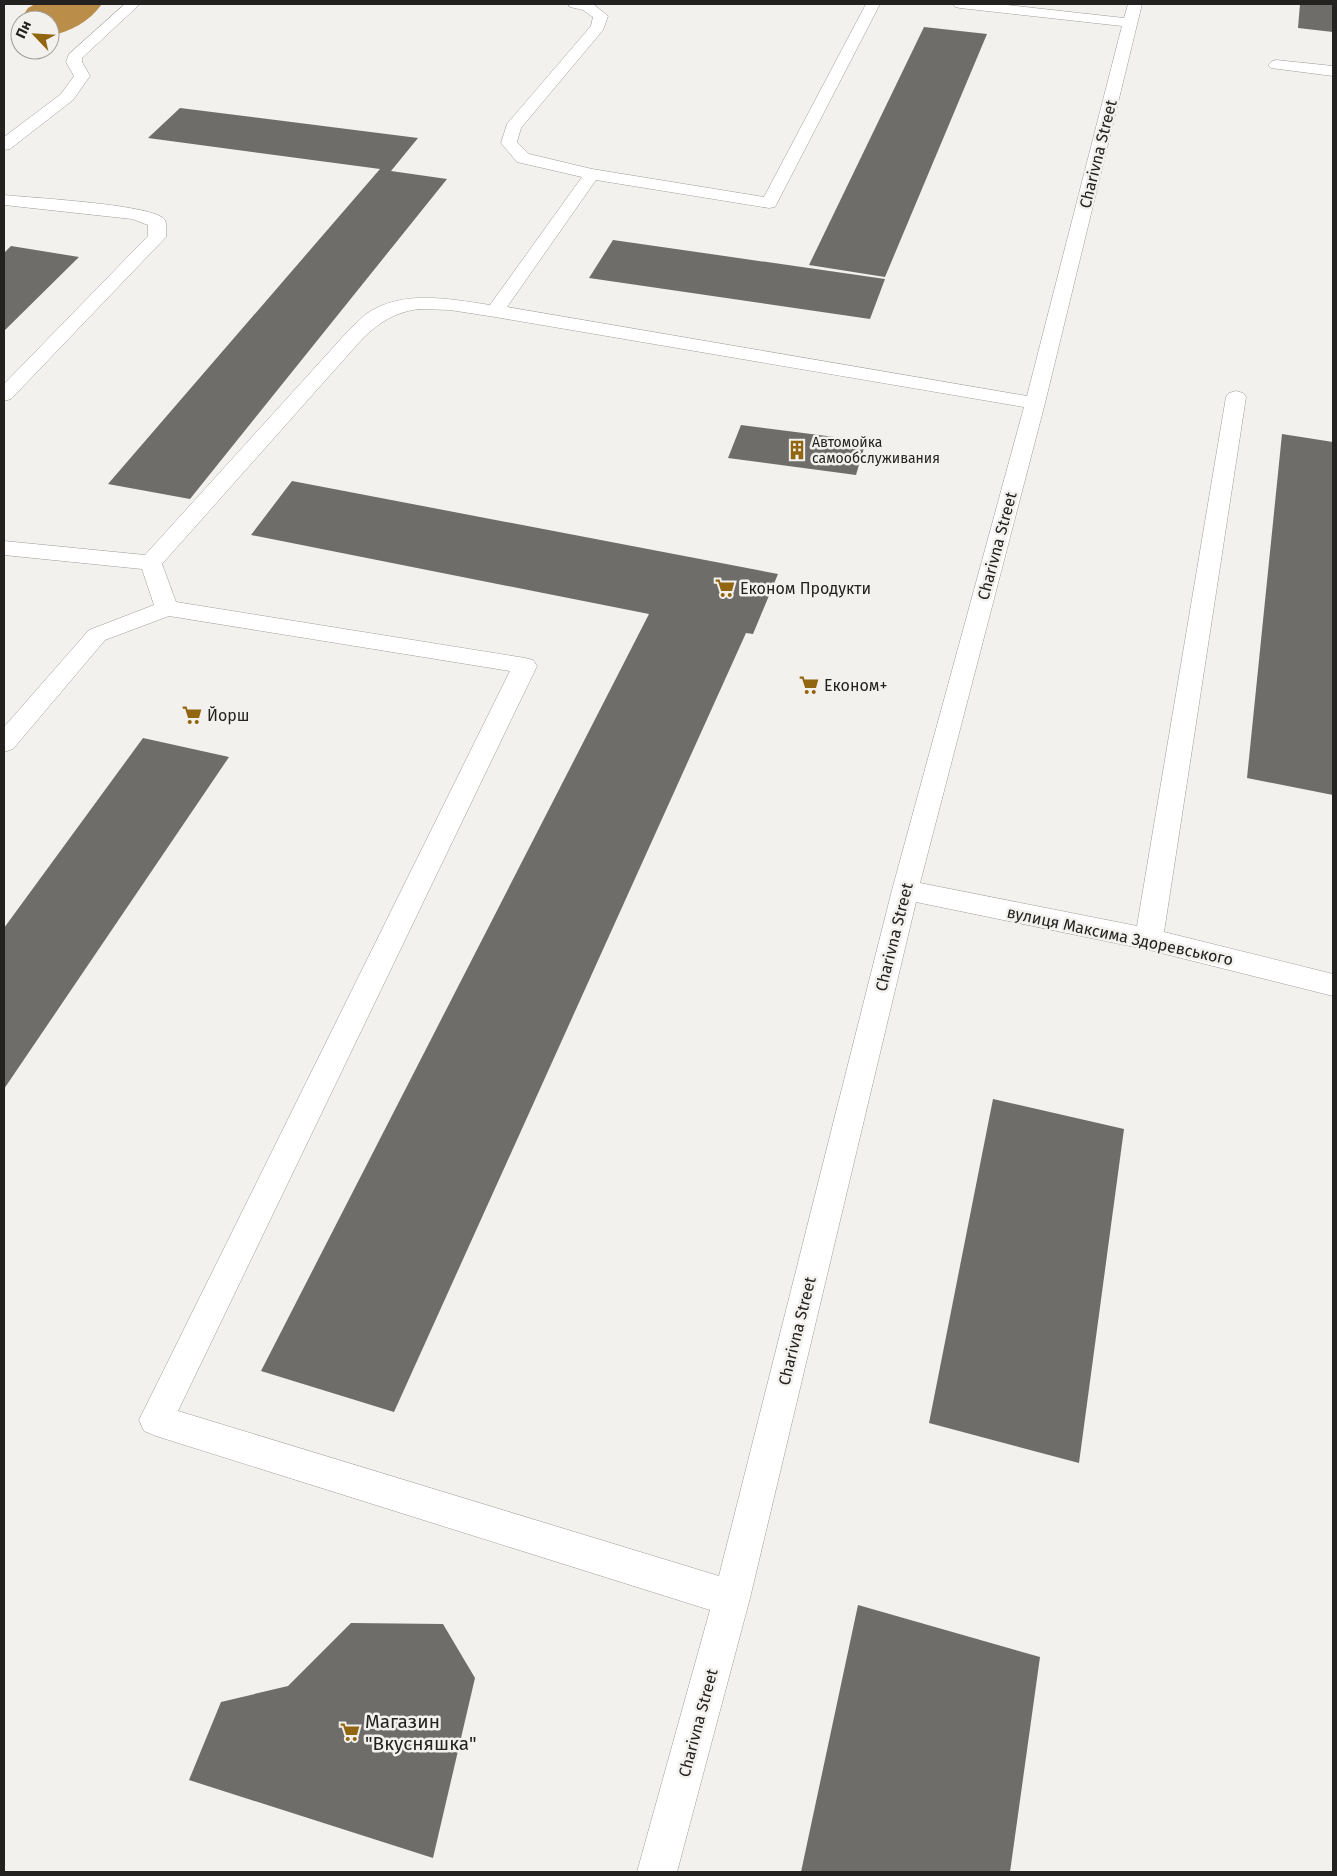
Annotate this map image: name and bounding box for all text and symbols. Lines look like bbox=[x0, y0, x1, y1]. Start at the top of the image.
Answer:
north arrow bbox=[10, 10, 60, 60]
text: Пн bbox=[12, 18, 35, 41]
street label: Charivna Street bbox=[1075, 98, 1121, 210]
place label: Автомойка самообслуживания bbox=[812, 434, 940, 467]
building icon: Автомойка самообслуживания bbox=[786, 439, 808, 461]
street label: Charivna Street bbox=[973, 490, 1021, 602]
supermarket icon: Економ Продукти bbox=[714, 577, 736, 599]
place label: Економ Продукти bbox=[740, 579, 871, 598]
supermarket icon: Економ+ bbox=[798, 674, 820, 696]
place label: Економ+ bbox=[824, 676, 887, 695]
supermarket icon: Йорш bbox=[181, 704, 203, 726]
place label: Йорш bbox=[207, 706, 250, 725]
street label: Charivna Street bbox=[871, 881, 917, 993]
street label: вулиця Максима Здоревського bbox=[1005, 903, 1235, 969]
street label: Charivna Street bbox=[774, 1275, 820, 1387]
street label: Charivna Street bbox=[674, 1667, 722, 1779]
place label: Магазин "Вкусняшка" bbox=[365, 1710, 477, 1755]
supermarket icon: Магазин "Вкусняшка" bbox=[339, 1721, 361, 1743]

